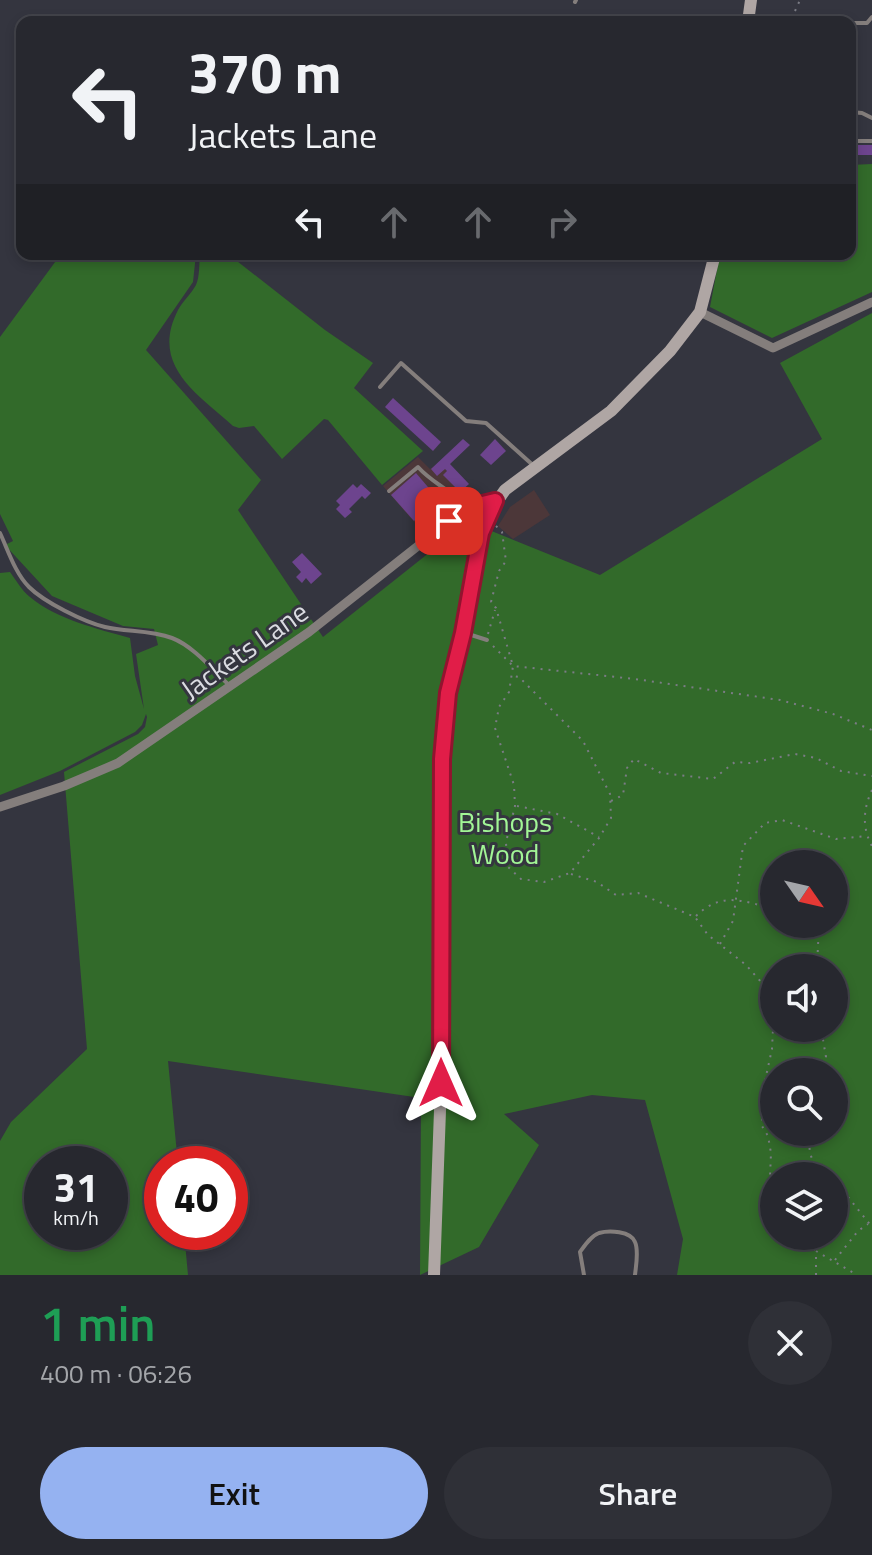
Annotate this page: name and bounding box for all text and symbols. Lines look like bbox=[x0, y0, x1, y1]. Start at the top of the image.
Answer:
text: 370 m bbox=[188, 30, 341, 115]
icon: left bbox=[56, 48, 160, 152]
text: Jackets Lane bbox=[188, 107, 377, 162]
icon: left bbox=[288, 200, 332, 244]
icon: ahead bbox=[372, 200, 416, 244]
icon: ahead bbox=[456, 200, 500, 244]
icon: right bbox=[540, 200, 584, 244]
pin bbox=[415, 487, 483, 555]
icon: arrive bbox=[427, 499, 471, 543]
street label: Jackets Lane bbox=[171, 590, 317, 710]
park label: Bishops Wood bbox=[458, 800, 552, 875]
north arrow bbox=[760, 850, 848, 938]
map controls bbox=[760, 850, 848, 1250]
button: sound bbox=[760, 954, 848, 1042]
position arrow bbox=[399, 1041, 483, 1125]
button: search bbox=[760, 1058, 848, 1146]
speed limit sign: 40 bbox=[144, 1146, 248, 1250]
text: 31 bbox=[54, 1157, 98, 1218]
button: layers bbox=[760, 1162, 848, 1250]
text: km/h bbox=[53, 1202, 99, 1233]
text: 1 min bbox=[40, 1287, 155, 1360]
button: close bbox=[748, 1301, 832, 1385]
text: 400 m · 06:26 bbox=[40, 1354, 192, 1393]
button: Exit bbox=[40, 1447, 428, 1539]
button: Share bbox=[444, 1447, 832, 1539]

